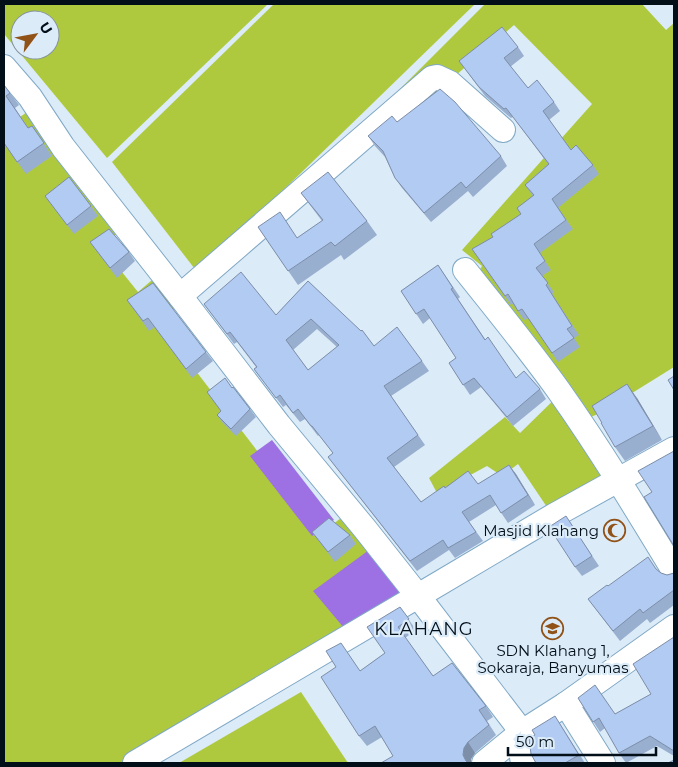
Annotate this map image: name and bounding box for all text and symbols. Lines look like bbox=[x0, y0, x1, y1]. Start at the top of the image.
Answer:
north arrow bbox=[10, 10, 60, 60]
text: U bbox=[35, 19, 57, 38]
mosque icon: Masjid Klahang bbox=[603, 519, 627, 543]
place label: Masjid Klahang bbox=[483, 521, 599, 540]
school or university icon: SDN Klahang 1, Sokaraja, Banyumas bbox=[541, 616, 565, 640]
district label: KLAHANG bbox=[374, 618, 474, 640]
place label: SDN Klahang 1, Sokaraja, Banyumas bbox=[478, 641, 628, 677]
scale bar bbox=[508, 724, 656, 756]
text: 50 m bbox=[516, 732, 554, 751]

